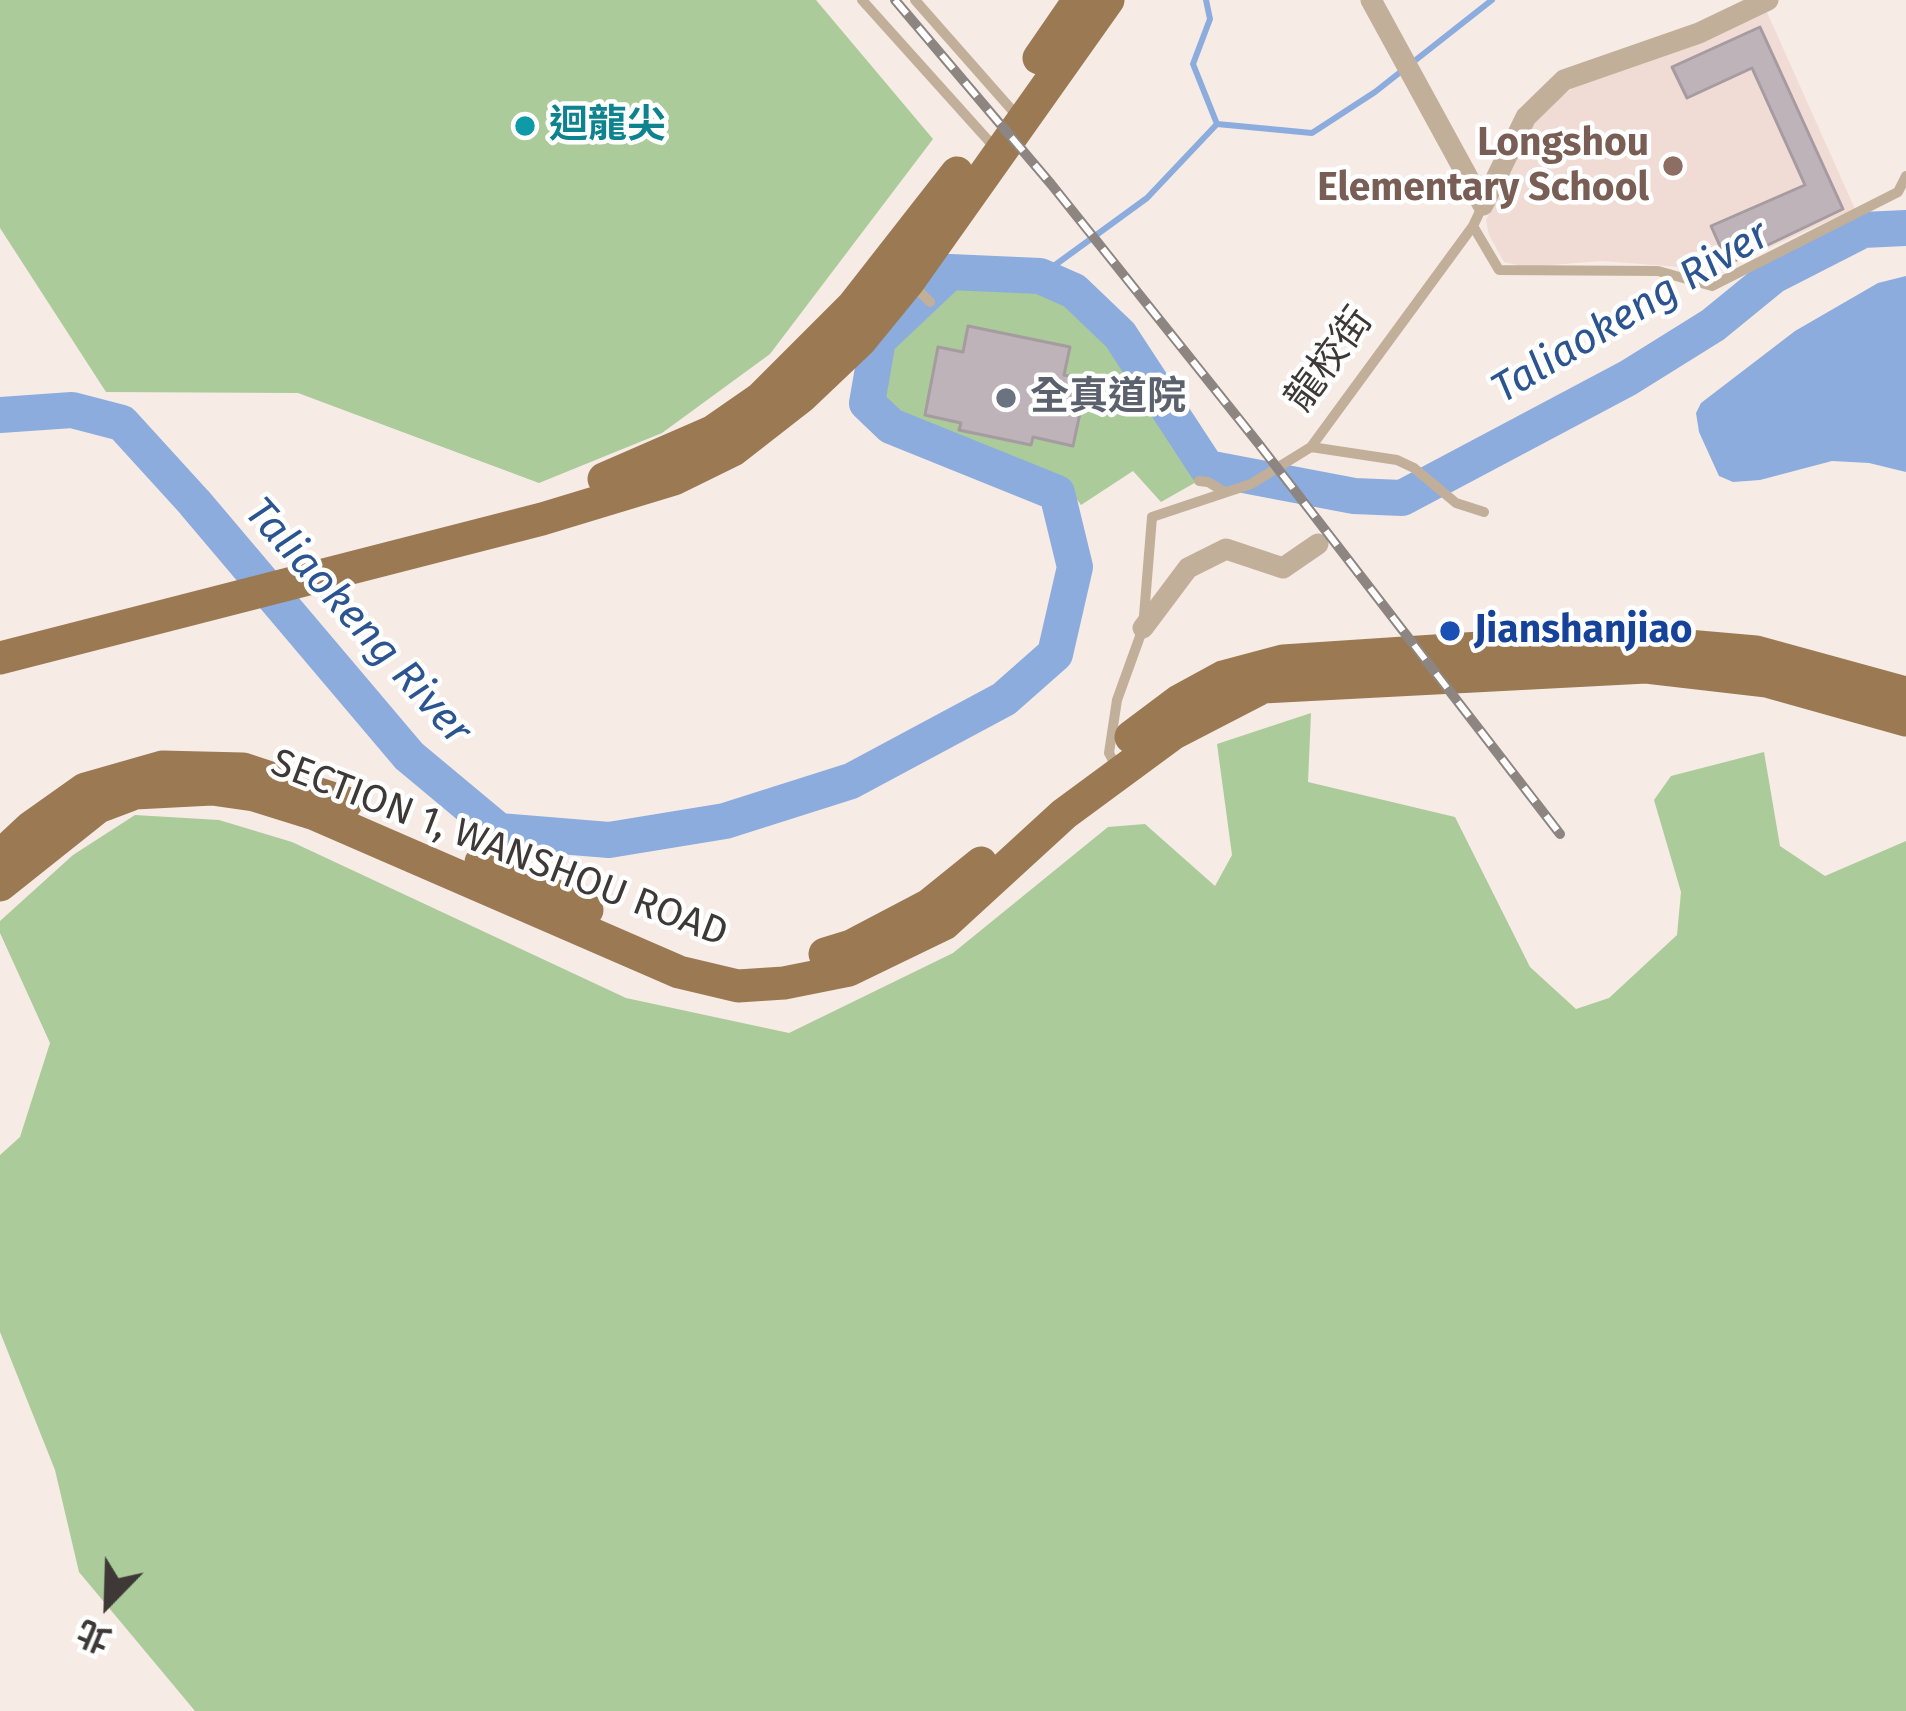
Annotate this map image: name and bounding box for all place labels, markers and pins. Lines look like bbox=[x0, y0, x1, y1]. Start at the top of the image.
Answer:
place label: 迴龍尖 bbox=[549, 103, 666, 149]
marker: 迴龍尖 bbox=[512, 113, 538, 139]
place label: Longshou Elementary School bbox=[1317, 121, 1649, 212]
marker: Longshou Elementary School bbox=[1660, 153, 1686, 179]
place label: 全真道院 bbox=[1030, 375, 1186, 421]
marker: 全真道院 bbox=[993, 385, 1019, 411]
place label: Jianshanjiao bbox=[1474, 608, 1693, 654]
marker: Jianshanjiao bbox=[1437, 618, 1463, 644]

